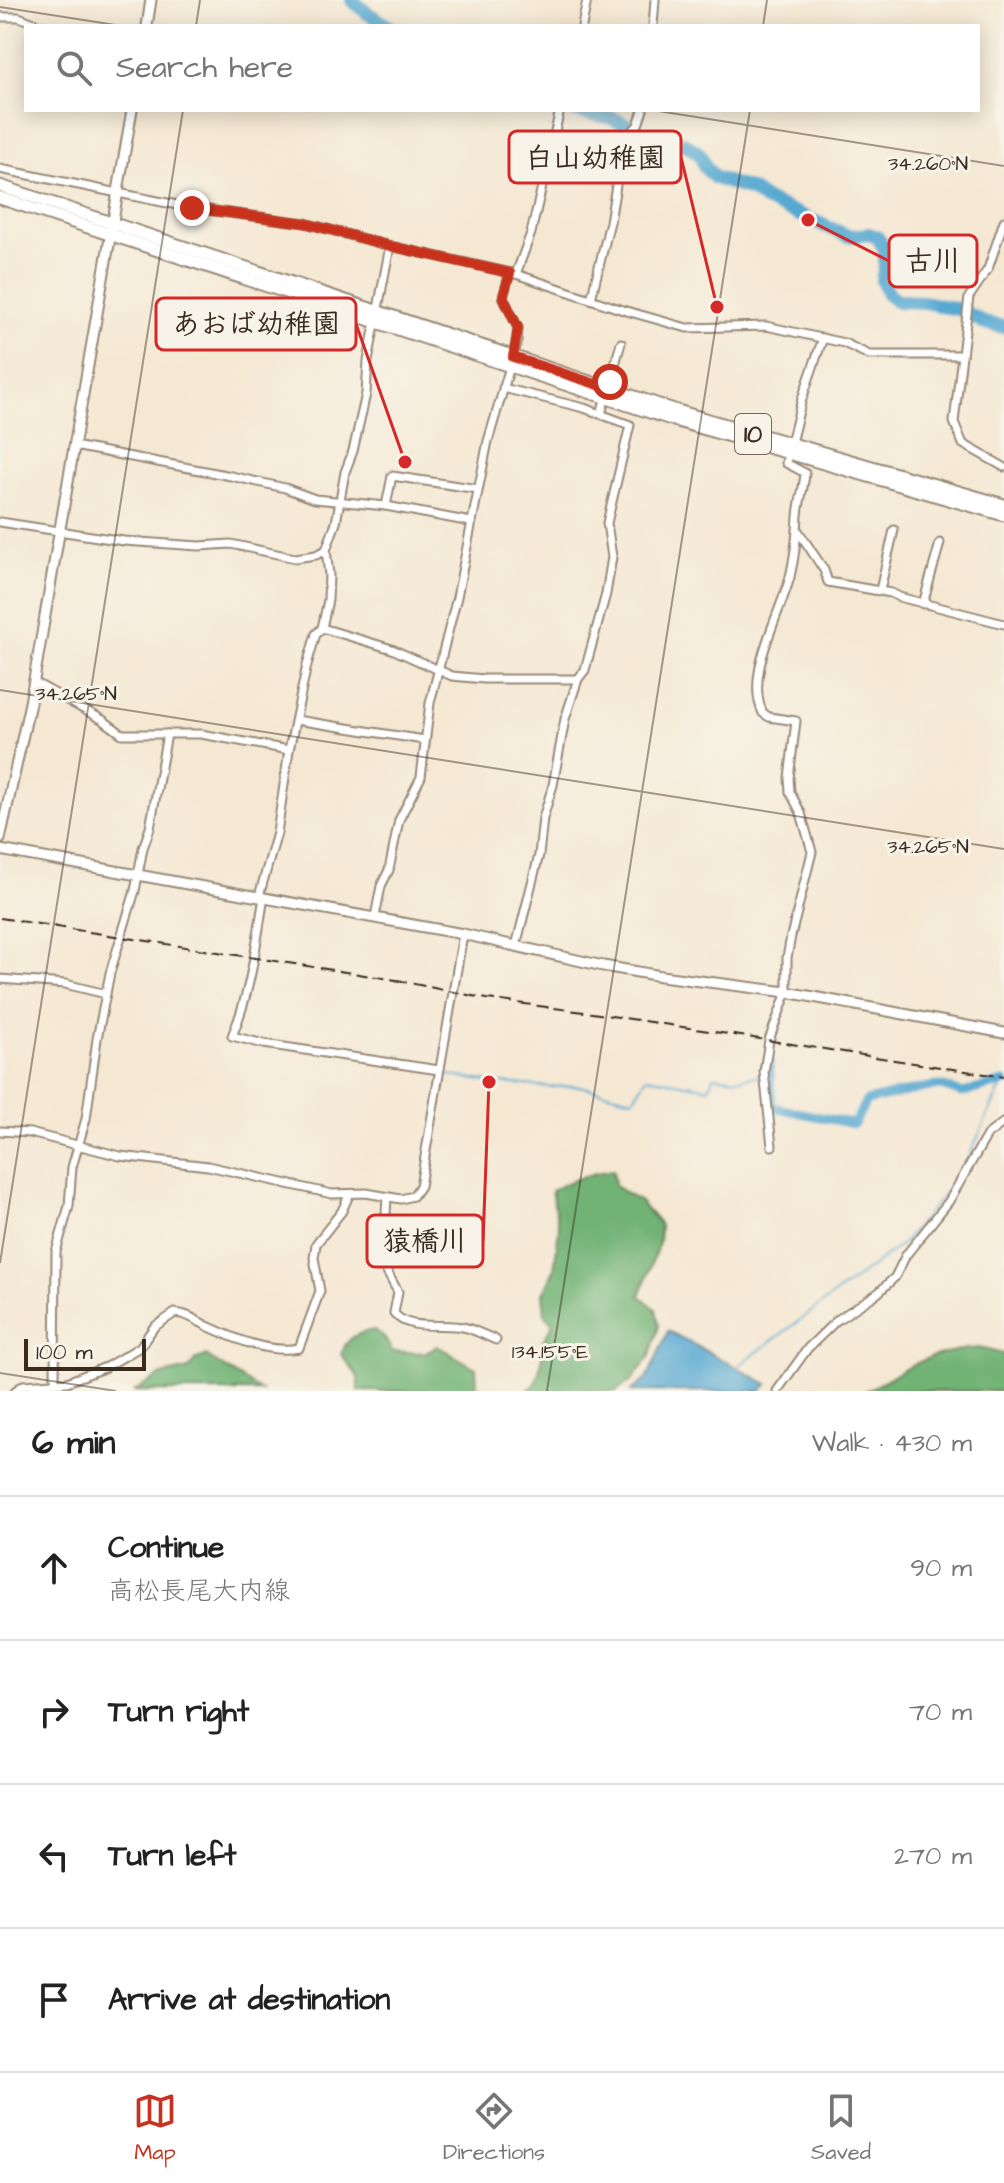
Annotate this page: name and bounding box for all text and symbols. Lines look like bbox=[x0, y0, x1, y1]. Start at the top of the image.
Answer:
search box bbox=[24, 24, 980, 112]
icon: search bbox=[52, 46, 96, 90]
text: Search here bbox=[116, 47, 293, 89]
callout: 白山幼稚園 bbox=[509, 131, 681, 183]
text: 白山幼稚園 bbox=[525, 139, 665, 178]
text: 34.260°N bbox=[888, 150, 968, 178]
route end bbox=[174, 190, 210, 226]
callout: 古川 bbox=[889, 235, 977, 287]
text: 古川 bbox=[905, 242, 961, 281]
callout: あおば幼稚園 bbox=[156, 298, 356, 350]
text: あおば幼稚園 bbox=[172, 305, 340, 344]
route start bbox=[592, 364, 628, 400]
road number: 10 bbox=[735, 414, 771, 454]
text: 34.265°N bbox=[35, 680, 117, 708]
text: 34.265°N bbox=[887, 833, 969, 861]
callout: 猿橋川 bbox=[367, 1215, 483, 1267]
text: 猿橋川 bbox=[383, 1222, 467, 1261]
scale bar bbox=[24, 1335, 146, 1371]
text: 100 m bbox=[36, 1337, 93, 1368]
text: 134.155°E bbox=[512, 1338, 588, 1366]
text: 6 min bbox=[32, 1419, 116, 1467]
text: Walk · 430 m bbox=[812, 1425, 972, 1461]
text: Continue bbox=[108, 1527, 224, 1569]
icon: ahead bbox=[32, 1546, 76, 1590]
text: 90 m bbox=[910, 1550, 972, 1586]
text: 高松長尾大内線 bbox=[108, 1573, 290, 1609]
icon: right bbox=[32, 1690, 76, 1734]
text: Turn right bbox=[108, 1691, 249, 1733]
text: 70 m bbox=[909, 1694, 972, 1730]
icon: left bbox=[32, 1834, 76, 1878]
text: Turn left bbox=[108, 1835, 236, 1877]
text: 270 m bbox=[894, 1838, 972, 1874]
icon: arrive bbox=[32, 1978, 76, 2022]
text: Arrive at destination bbox=[108, 1979, 390, 2021]
tab: Map bbox=[133, 2089, 177, 2168]
tab: Directions bbox=[443, 2089, 545, 2168]
tab: Saved bbox=[811, 2089, 871, 2168]

